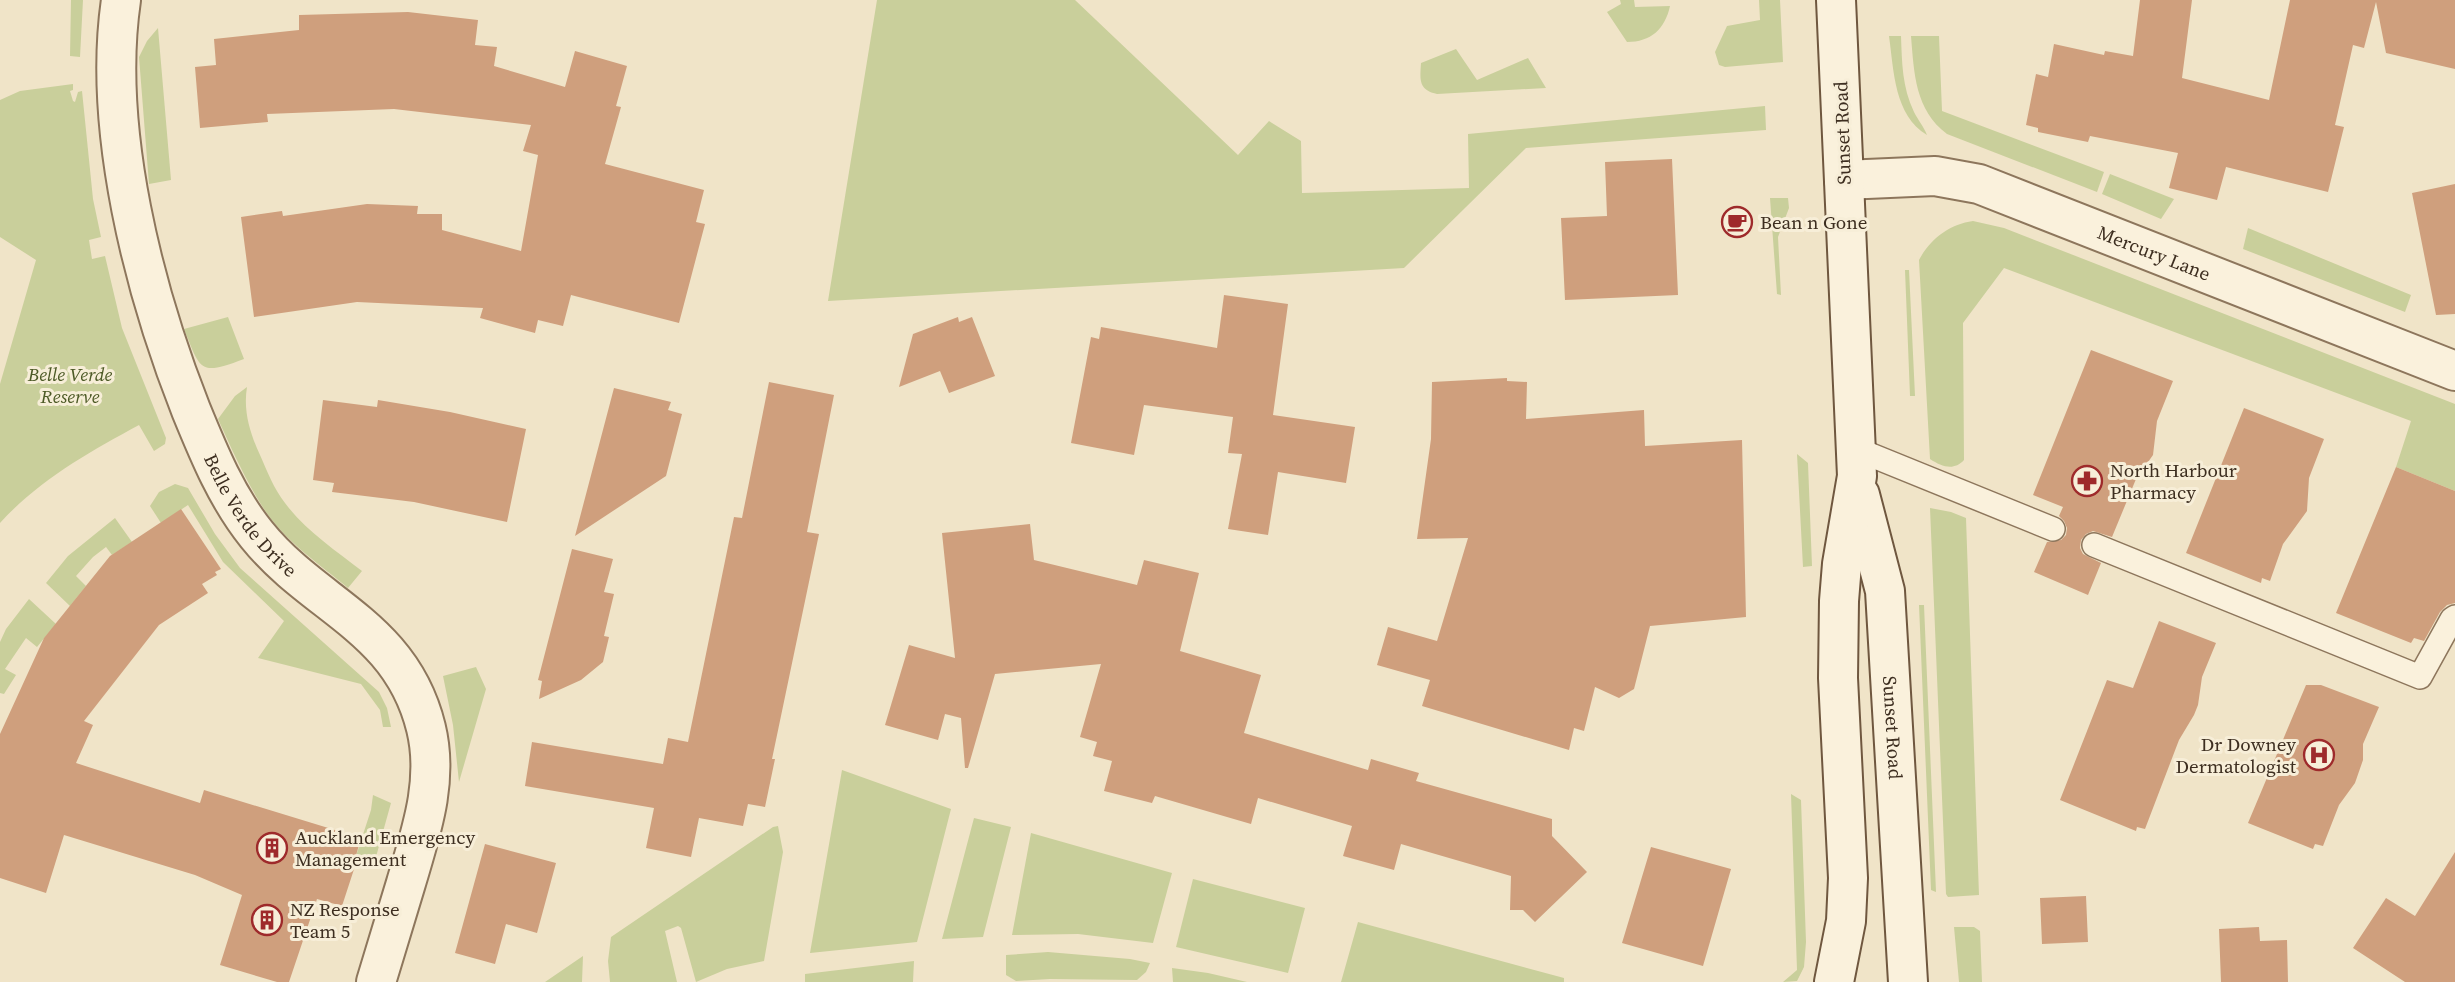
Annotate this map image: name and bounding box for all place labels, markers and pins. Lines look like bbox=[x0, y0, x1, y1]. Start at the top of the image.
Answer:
cafe icon: Bean n Gone bbox=[1720, 205, 1754, 239]
place label: Bean n Gone bbox=[1760, 209, 1868, 235]
place label: North Harbour Pharmacy bbox=[2110, 457, 2237, 505]
pharmacy icon: North Harbour Pharmacy bbox=[2070, 464, 2104, 498]
place label: Dr Downey Dermatologist bbox=[2176, 731, 2297, 779]
hospital icon: Dr Downey Dermatologist bbox=[2302, 738, 2336, 772]
place label: Auckland Emergency Management bbox=[295, 824, 476, 872]
building icon: Auckland Emergency Management bbox=[255, 831, 289, 865]
place label: NZ Response Team 5 bbox=[290, 896, 400, 944]
building icon: NZ Response Team 5 bbox=[250, 903, 284, 937]

